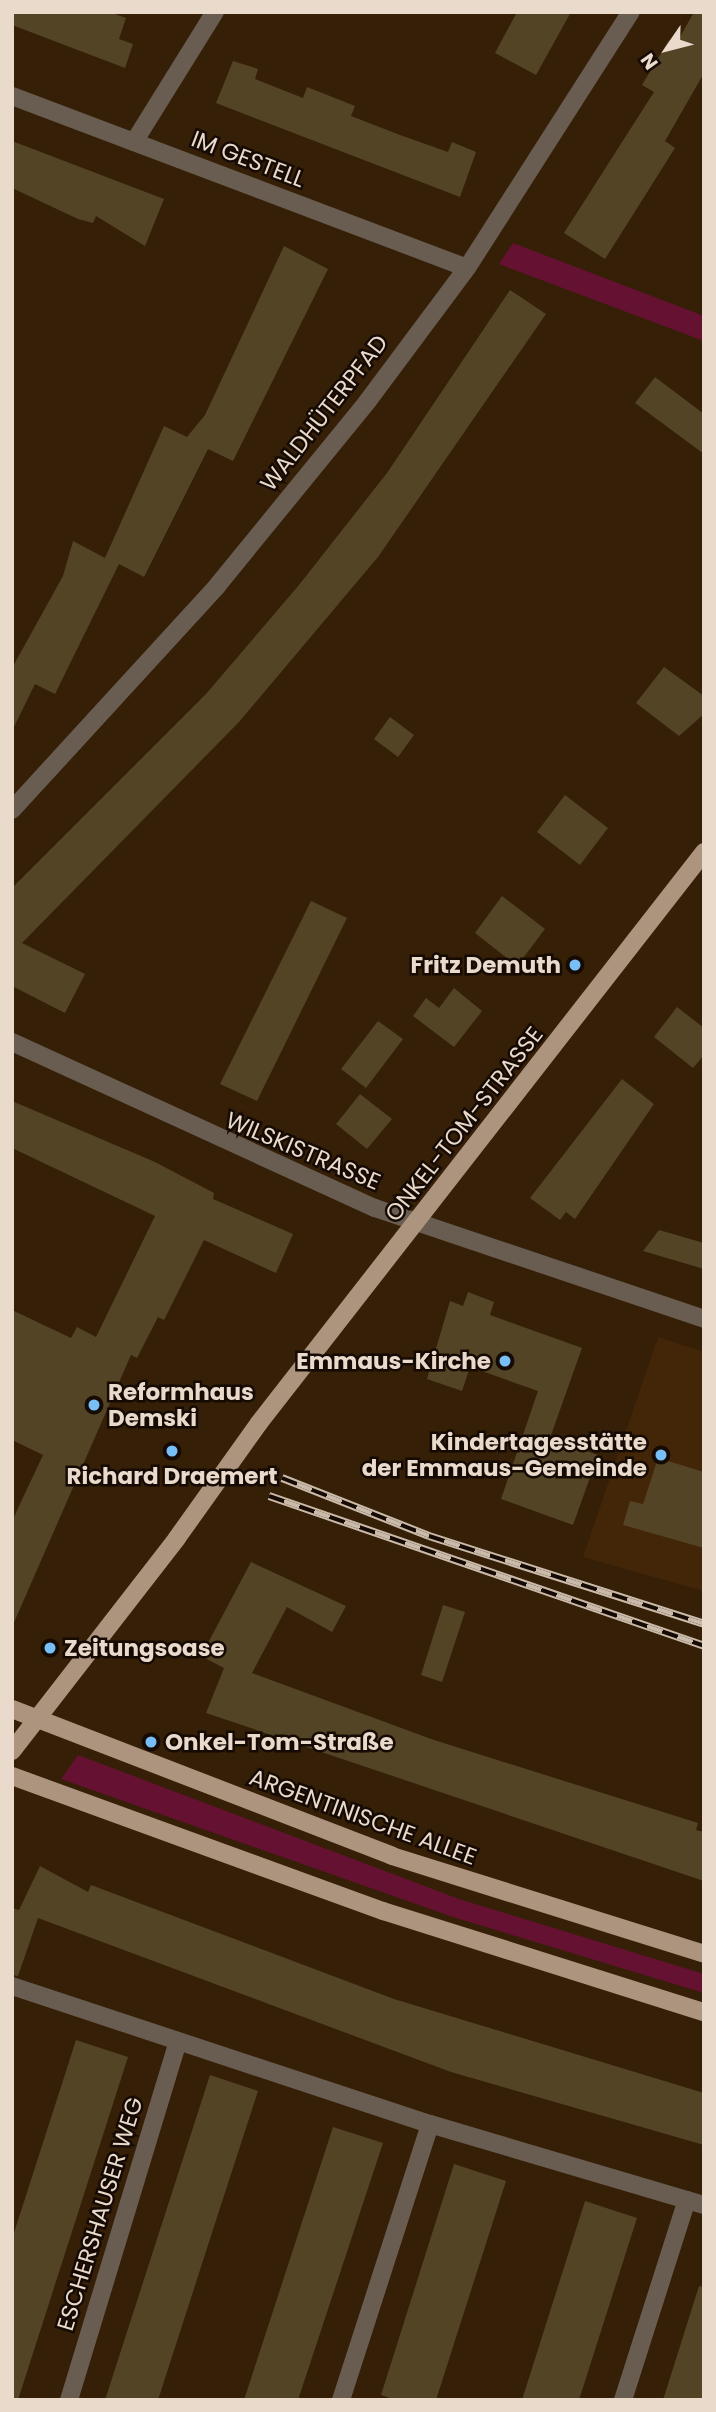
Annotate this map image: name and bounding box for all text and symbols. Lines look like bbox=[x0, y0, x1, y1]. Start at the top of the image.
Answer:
north arrow bbox=[632, 14, 702, 84]
text: N bbox=[634, 48, 665, 75]
street label: IM GESTELL bbox=[188, 125, 308, 193]
street label: WALDHÜTERPFAD bbox=[254, 329, 394, 497]
place label: Fritz Demuth bbox=[411, 951, 561, 979]
marker: Fritz Demuth bbox=[567, 957, 583, 973]
street label: ONKEL-TOM-STRASSE bbox=[379, 1021, 549, 1227]
street label: WILSKISTRASSE bbox=[222, 1106, 384, 1196]
place label: Emmaus-Kirche bbox=[296, 1347, 491, 1375]
marker: Emmaus-Kirche bbox=[497, 1353, 513, 1369]
place label: Reformhaus Demski bbox=[108, 1378, 254, 1432]
marker: Reformhaus Demski bbox=[86, 1397, 102, 1413]
place label: Kindertagesstätte der Emmaus-Gemeinde bbox=[362, 1428, 647, 1482]
marker: Richard Draemert bbox=[164, 1443, 180, 1459]
marker: Kindertagesstätte der Emmaus-Gemeinde bbox=[653, 1447, 669, 1463]
place label: Richard Draemert bbox=[66, 1462, 278, 1490]
place label: Zeitungsoase bbox=[64, 1634, 225, 1662]
marker: Zeitungsoase bbox=[42, 1640, 58, 1656]
place label: Onkel-Tom-Straße bbox=[165, 1728, 394, 1756]
marker: Onkel-Tom-Straße bbox=[143, 1734, 159, 1750]
street label: ARGENTINISCHE ALLEE bbox=[246, 1763, 480, 1871]
street label: ESCHERSHAUSER WEG bbox=[51, 2094, 149, 2334]

